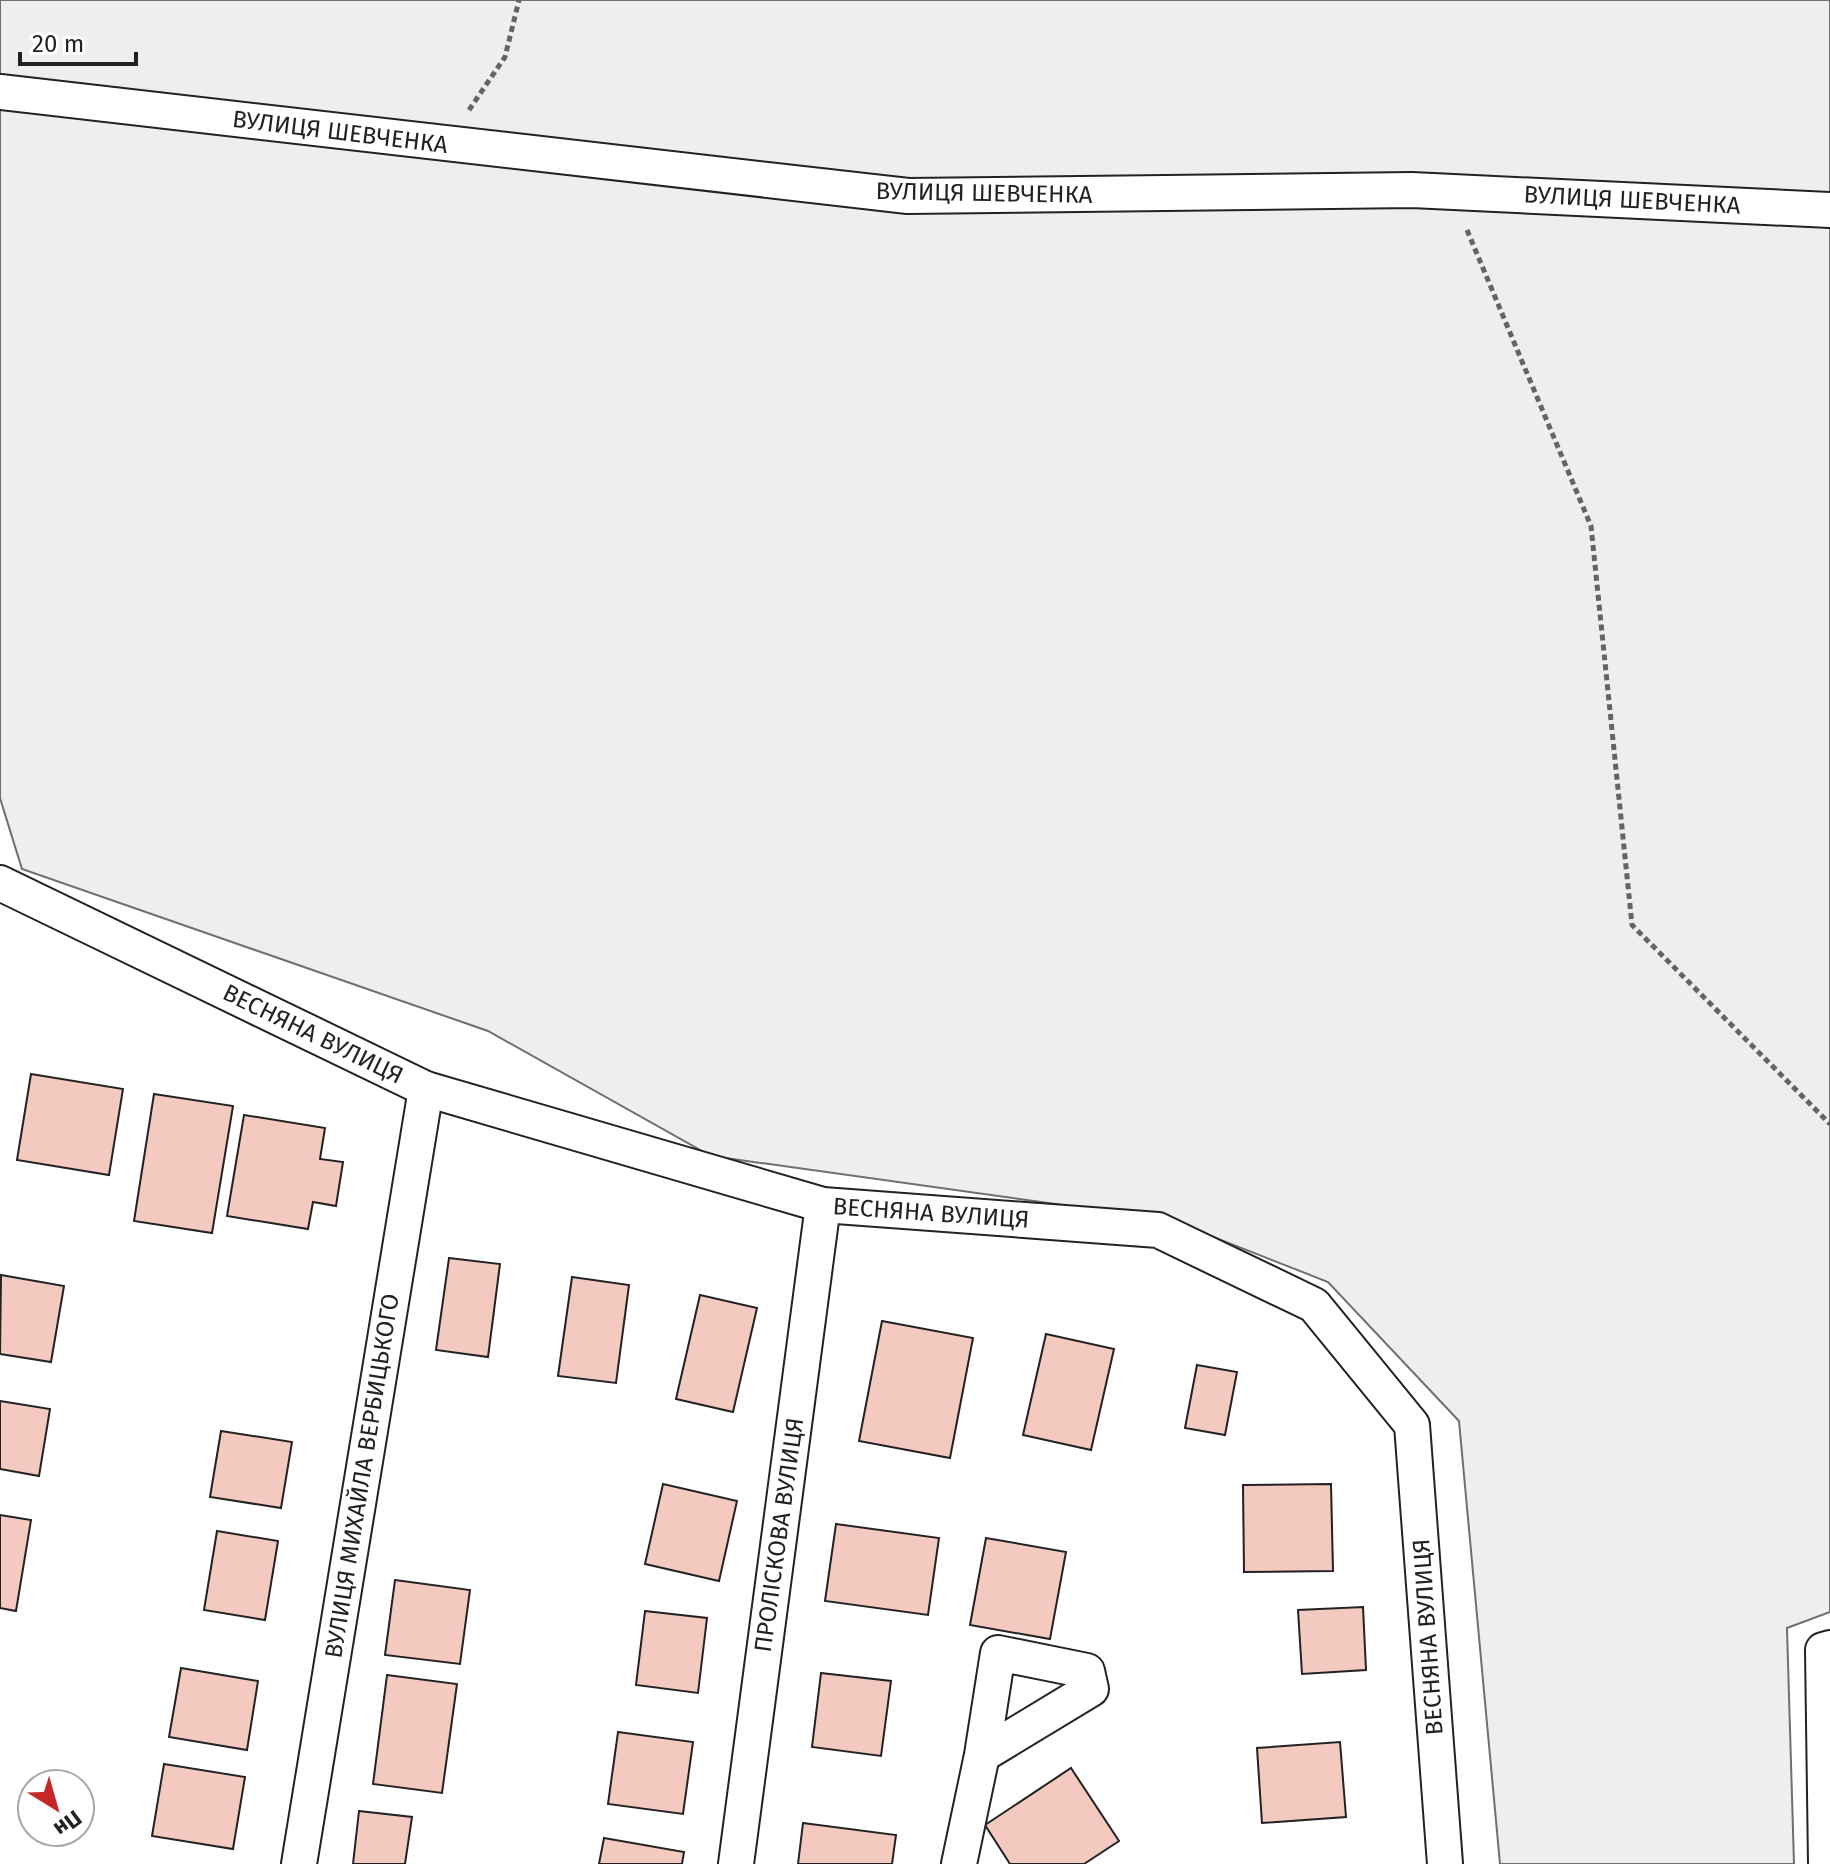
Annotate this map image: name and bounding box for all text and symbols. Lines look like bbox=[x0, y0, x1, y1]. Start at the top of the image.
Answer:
scale bar bbox=[20, 16, 136, 66]
text: 20 m bbox=[32, 30, 84, 58]
street label: ВУЛИЦЯ ШЕВЧЕНКА bbox=[231, 105, 450, 159]
street label: ВУЛИЦЯ ШЕВЧЕНКА bbox=[875, 177, 1093, 209]
street label: ВУЛИЦЯ ШЕВЧЕНКА bbox=[1523, 180, 1741, 220]
street label: ВЕСНЯНА ВУЛИЦЯ bbox=[218, 978, 408, 1090]
street label: ВЕСНЯНА ВУЛИЦЯ bbox=[832, 1192, 1030, 1234]
street label: ВУЛИЦЯ МИХАЙЛА ВЕРБИЦЬКОГО bbox=[319, 1292, 405, 1660]
street label: ПРОЛІСКОВА ВУЛИЦЯ bbox=[749, 1416, 809, 1654]
street label: ВЕСНЯНА ВУЛИЦЯ bbox=[1407, 1538, 1449, 1736]
north arrow bbox=[16, 1768, 96, 1848]
text: Пн bbox=[49, 1805, 87, 1843]

